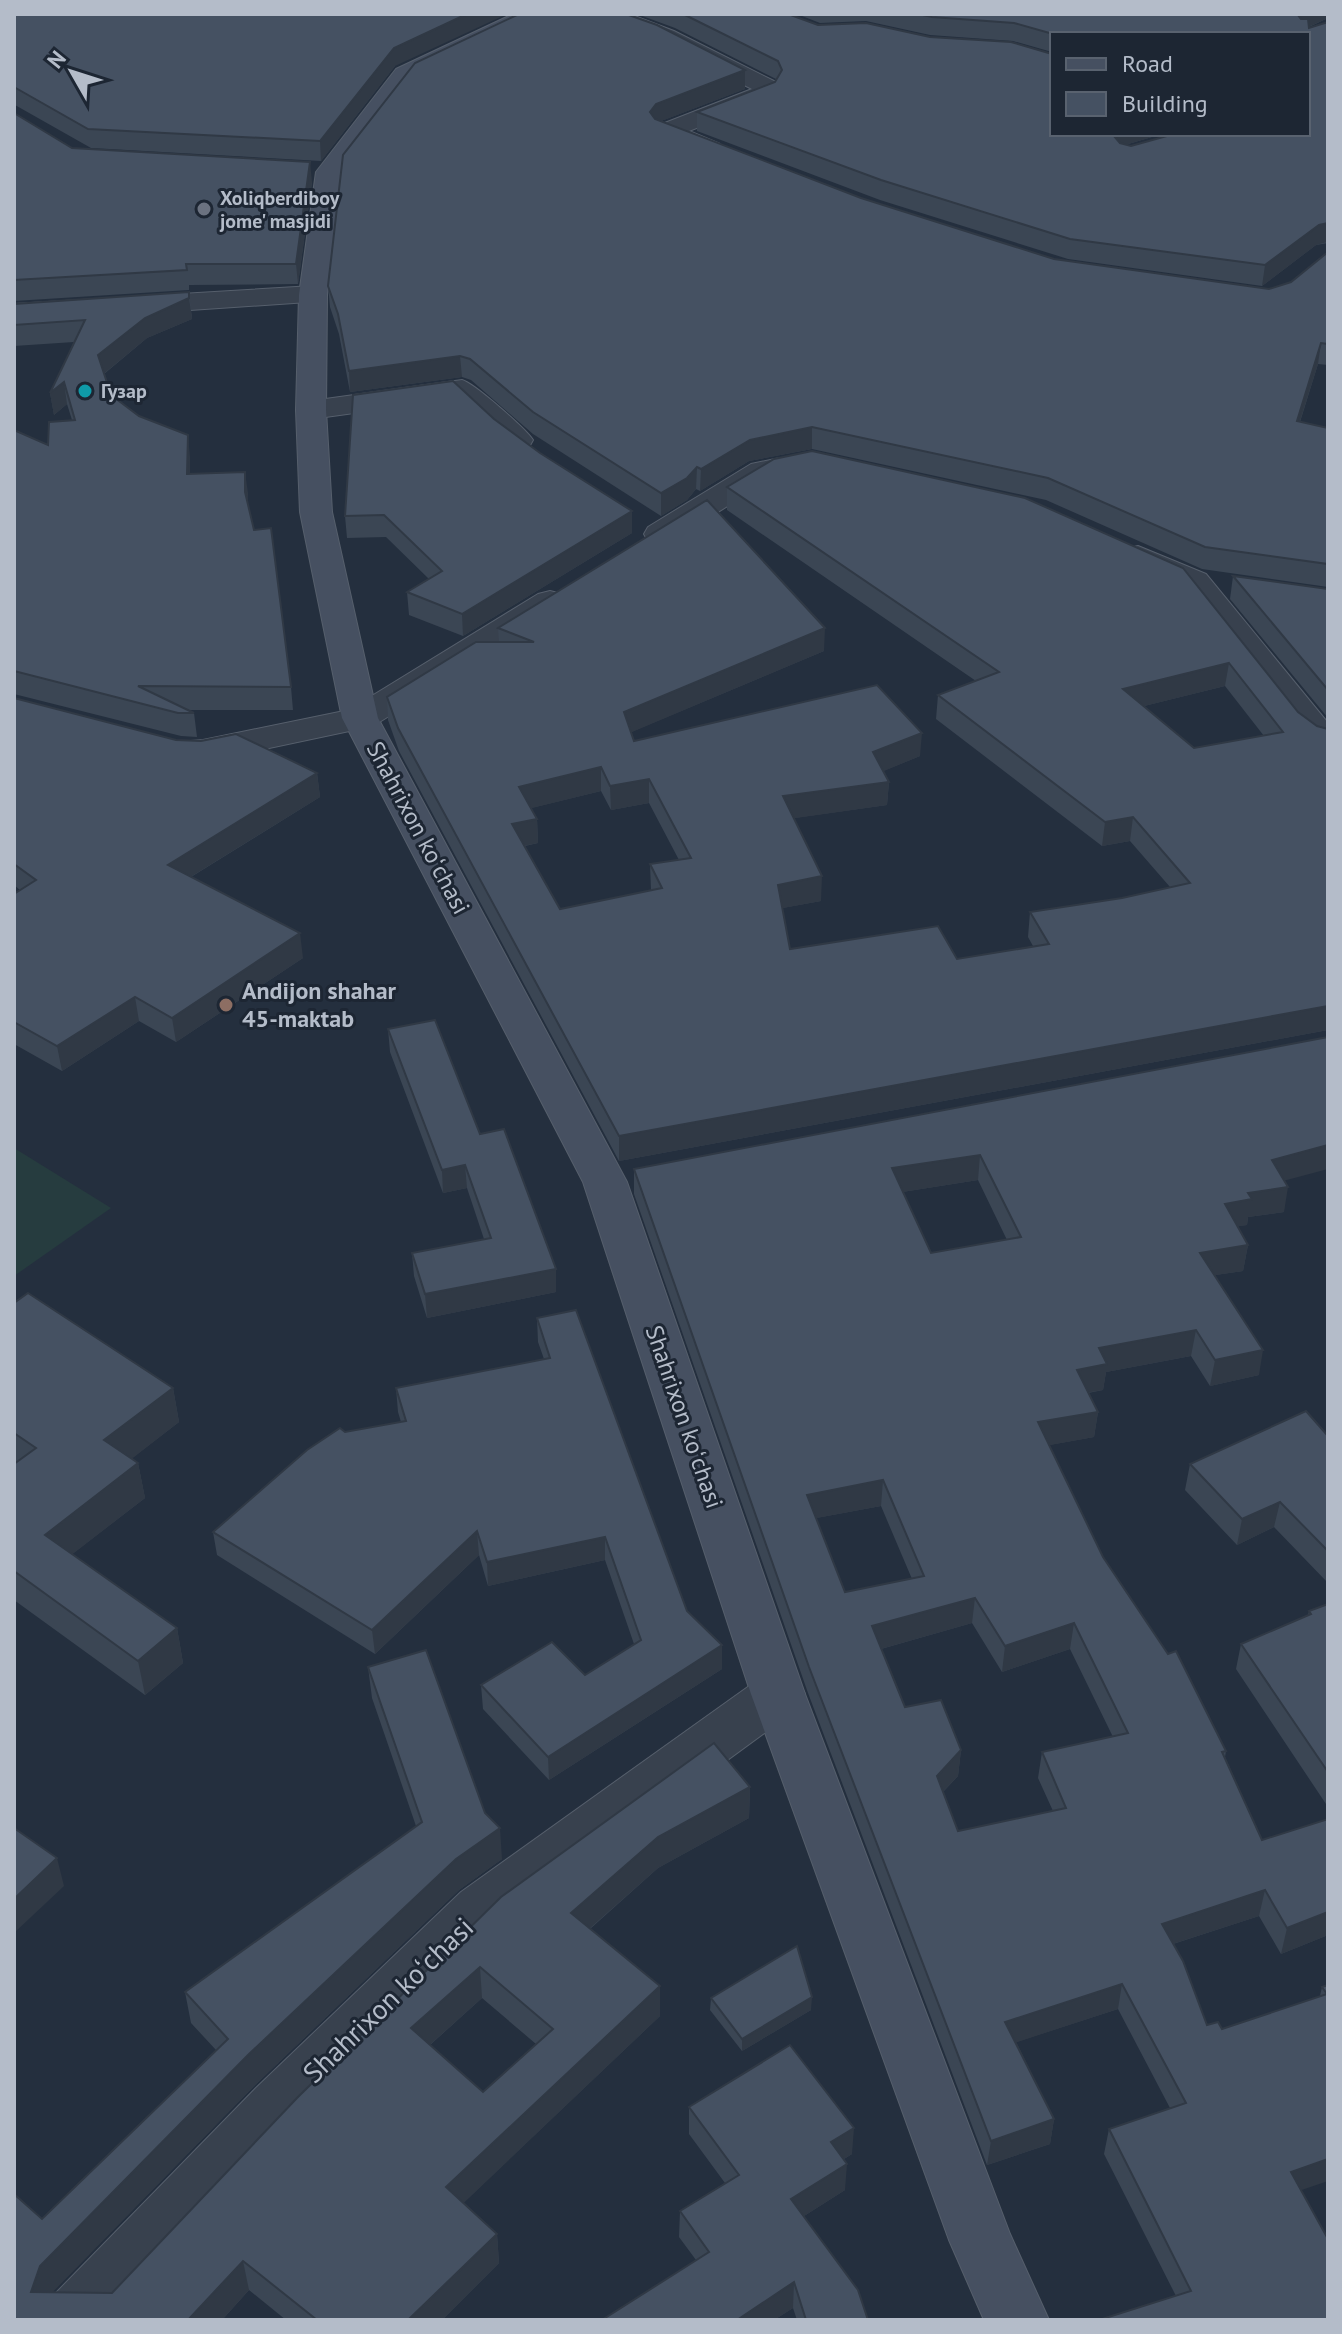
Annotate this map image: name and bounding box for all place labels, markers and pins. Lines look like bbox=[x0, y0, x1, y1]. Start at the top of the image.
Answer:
place label: Xoliqberdiboy jome' masjidi bbox=[219, 185, 340, 234]
marker: Xoliqberdiboy jome' masjidi bbox=[195, 200, 213, 218]
place label: Гузар bbox=[101, 378, 147, 404]
marker: Гузар bbox=[76, 382, 94, 400]
place label: Andijon shahar 45-maktab bbox=[242, 975, 397, 1034]
marker: Andijon shahar 45-maktab bbox=[217, 996, 235, 1014]

